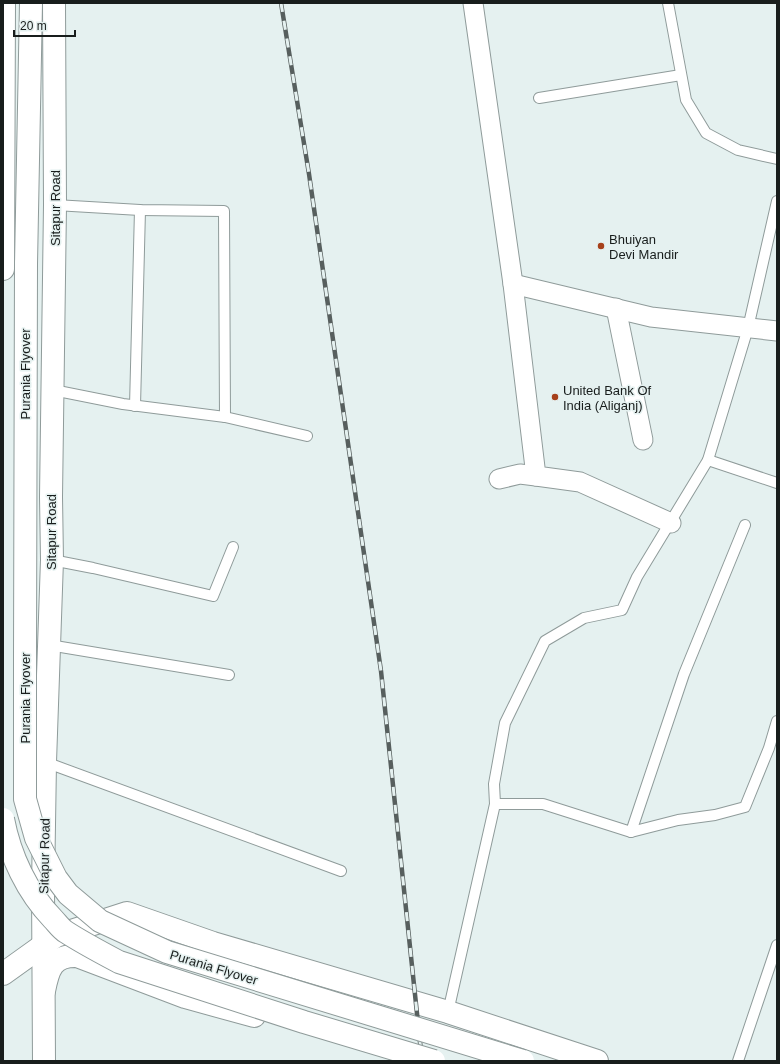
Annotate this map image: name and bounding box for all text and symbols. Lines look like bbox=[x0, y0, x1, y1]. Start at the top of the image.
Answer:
scale bar bbox=[14, 12, 75, 38]
text: 20 m bbox=[20, 19, 47, 33]
street label: Sitapur Road bbox=[48, 170, 63, 246]
place label: Bhuiyan Devi Mandir bbox=[609, 232, 679, 262]
marker: Bhuiyan Devi Mandir bbox=[596, 241, 606, 251]
street label: Purania Flyover bbox=[18, 328, 33, 420]
place label: United Bank Of India (Aliganj) bbox=[563, 383, 652, 413]
marker: United Bank Of India (Aliganj) bbox=[550, 392, 560, 402]
street label: Sitapur Road bbox=[44, 494, 59, 570]
street label: Purania Flyover bbox=[18, 652, 33, 744]
street label: Sitapur Road bbox=[36, 818, 53, 894]
street label: Purania Flyover bbox=[168, 947, 260, 988]

